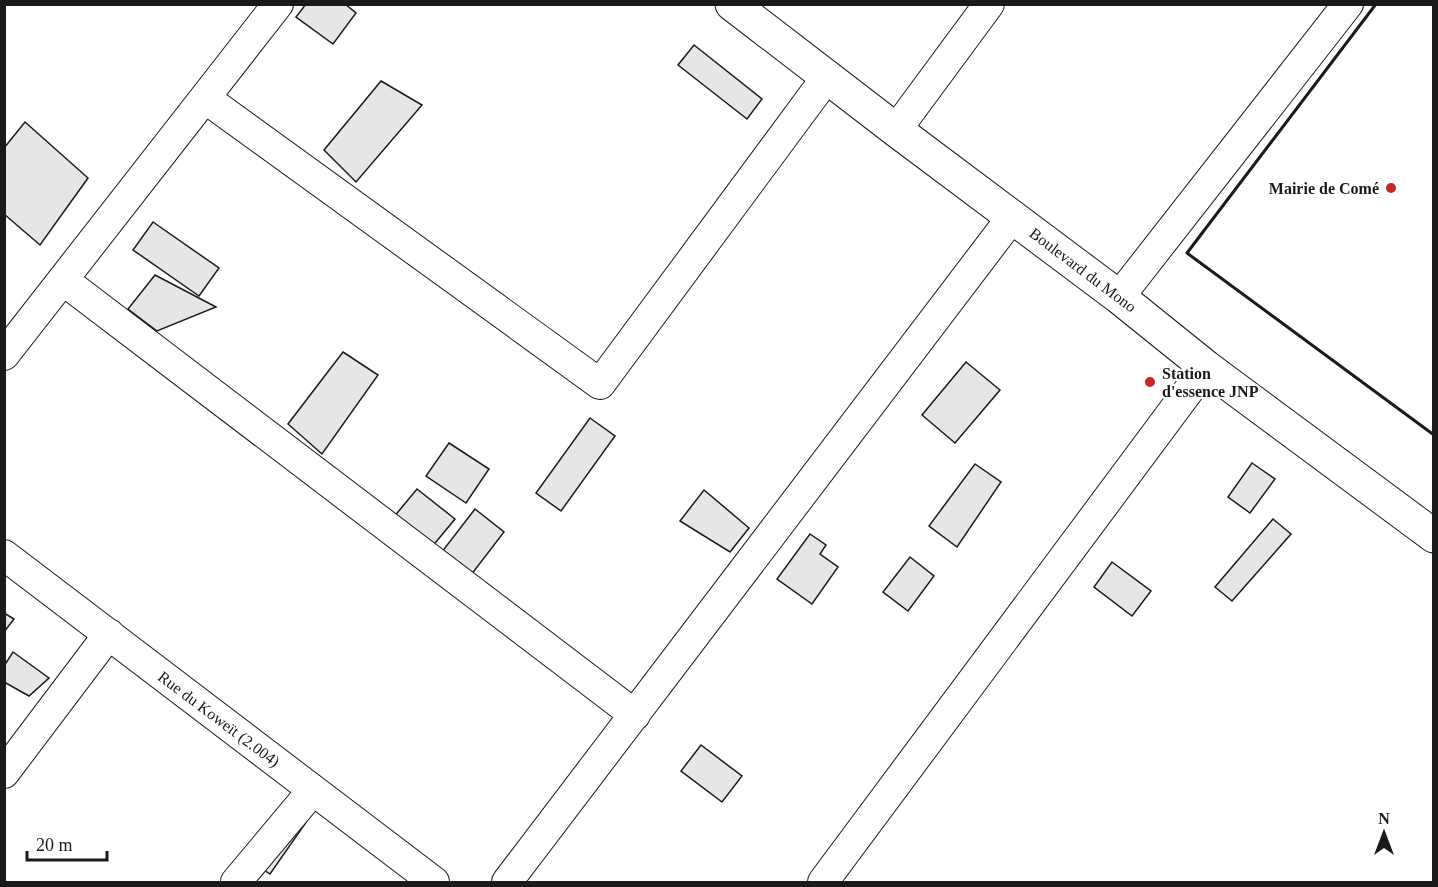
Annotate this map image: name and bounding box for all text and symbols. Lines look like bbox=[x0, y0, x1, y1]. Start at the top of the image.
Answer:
place label: Mairie de Comé bbox=[1269, 180, 1379, 197]
marker: Mairie de Comé bbox=[1384, 181, 1398, 195]
street label: Boulevard du Mono bbox=[1026, 224, 1140, 316]
place label: Station d'essence JNP bbox=[1162, 365, 1259, 400]
marker: Station d'essence JNP bbox=[1143, 375, 1157, 389]
street label: Rue du Koweït (2.004) bbox=[154, 668, 283, 771]
north arrow bbox=[1354, 803, 1414, 863]
text: N bbox=[1378, 810, 1390, 827]
scale bar bbox=[27, 824, 106, 862]
text: 20 m bbox=[36, 835, 73, 855]

